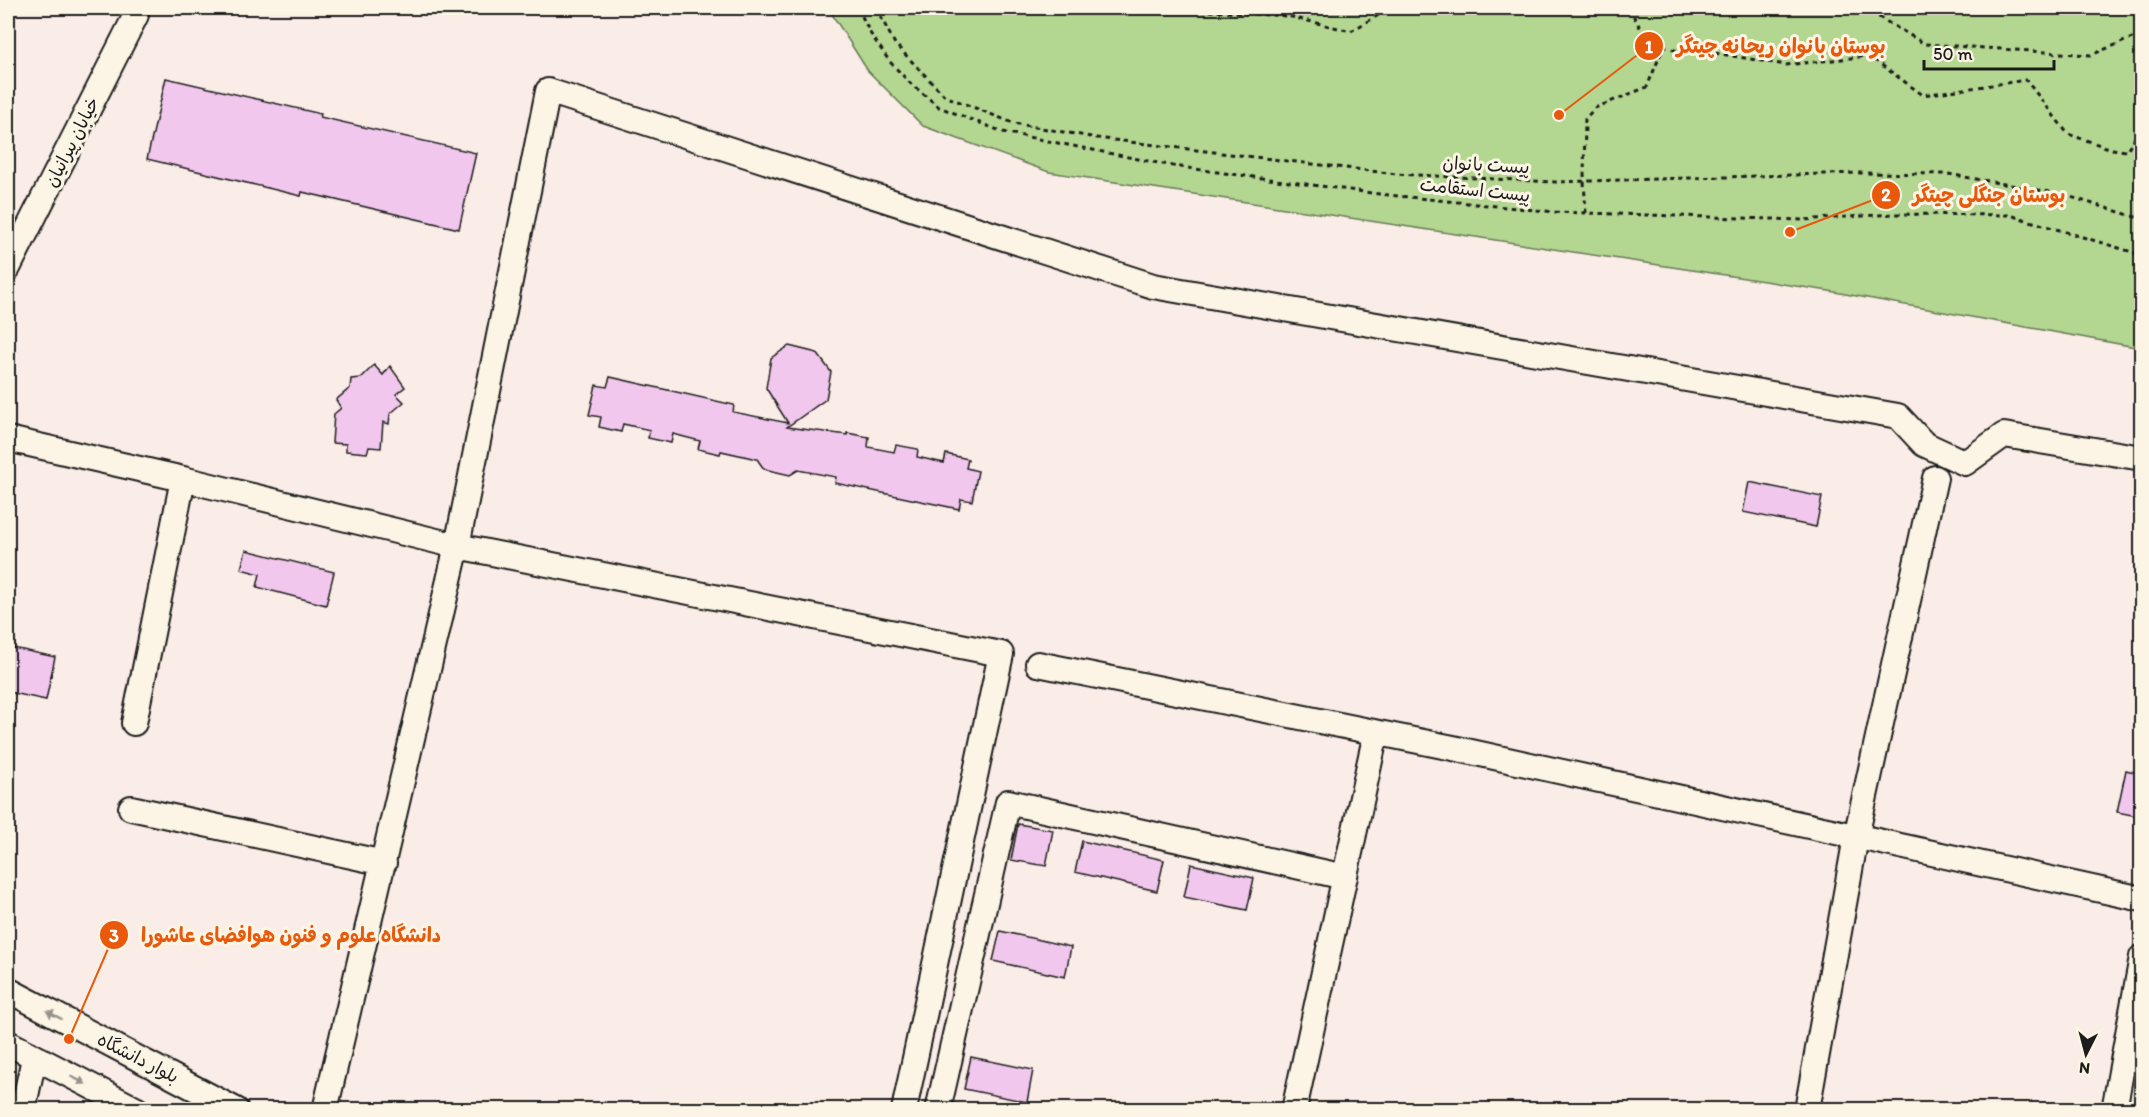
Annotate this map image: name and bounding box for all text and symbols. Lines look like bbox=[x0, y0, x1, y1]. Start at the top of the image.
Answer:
callout: بوستان بانوان ریحانه چیتگر bbox=[1634, 27, 1897, 65]
scale bar bbox=[1924, 33, 2054, 71]
text: بوستان بانوان ریحانه چیتگر bbox=[1674, 34, 1886, 59]
text: 1 bbox=[1645, 36, 1654, 58]
text: 50 m bbox=[1933, 43, 1973, 65]
street label: خیابان پیرانیان bbox=[40, 93, 105, 191]
street label: پیست بانوان bbox=[1442, 152, 1530, 179]
street label: پیست استقامت bbox=[1419, 173, 1531, 208]
callout: بوستان جنگلی چیتگر bbox=[1871, 176, 2077, 214]
text: بوستان جنگلی چیتگر bbox=[1911, 183, 2065, 208]
text: 2 bbox=[1881, 184, 1891, 206]
callout: دانشگاه علوم و فنون هوافضای عاشورا bbox=[99, 916, 453, 954]
text: دانشگاه علوم و فنون هوافضای عاشورا bbox=[141, 923, 441, 950]
text: 3 bbox=[109, 925, 119, 947]
one-way arrow bbox=[45, 1010, 62, 1020]
north arrow bbox=[2056, 1024, 2116, 1084]
street label: بلوار دانشگاه bbox=[94, 1028, 182, 1088]
text: N bbox=[2078, 1058, 2091, 1078]
one-way arrow bbox=[70, 1075, 87, 1085]

